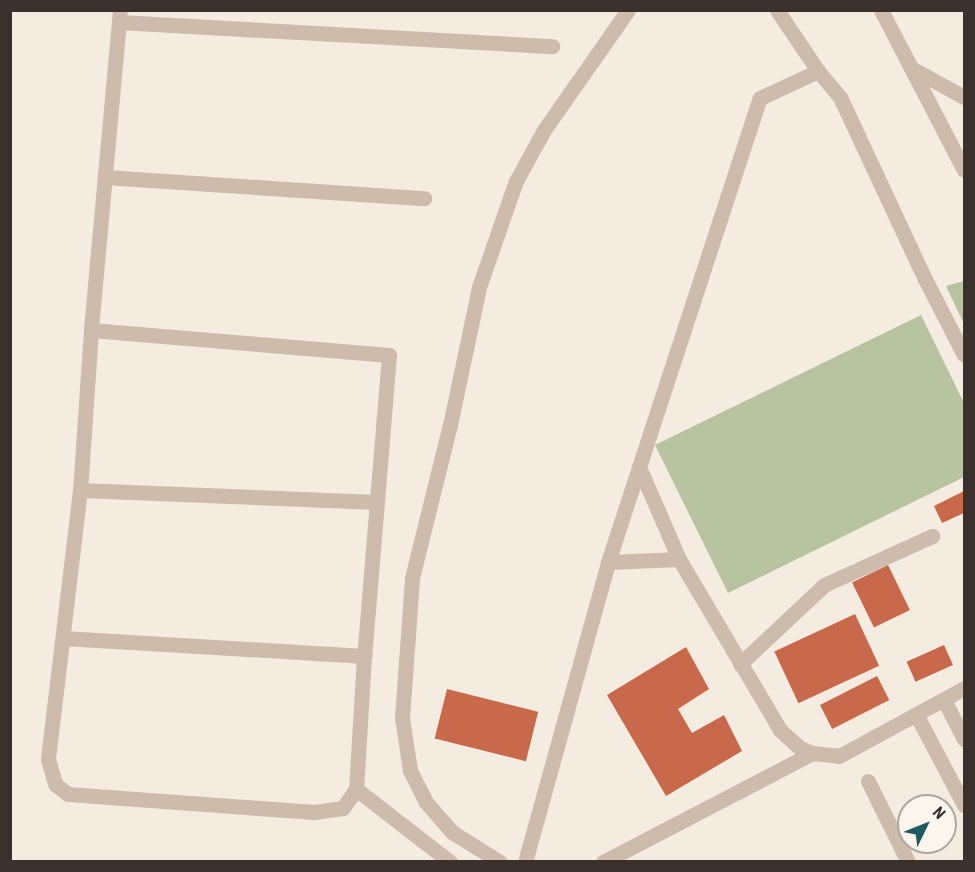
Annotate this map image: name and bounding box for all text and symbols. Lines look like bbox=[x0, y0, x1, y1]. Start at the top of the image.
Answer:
north arrow bbox=[897, 794, 957, 854]
text: N bbox=[929, 803, 949, 823]

